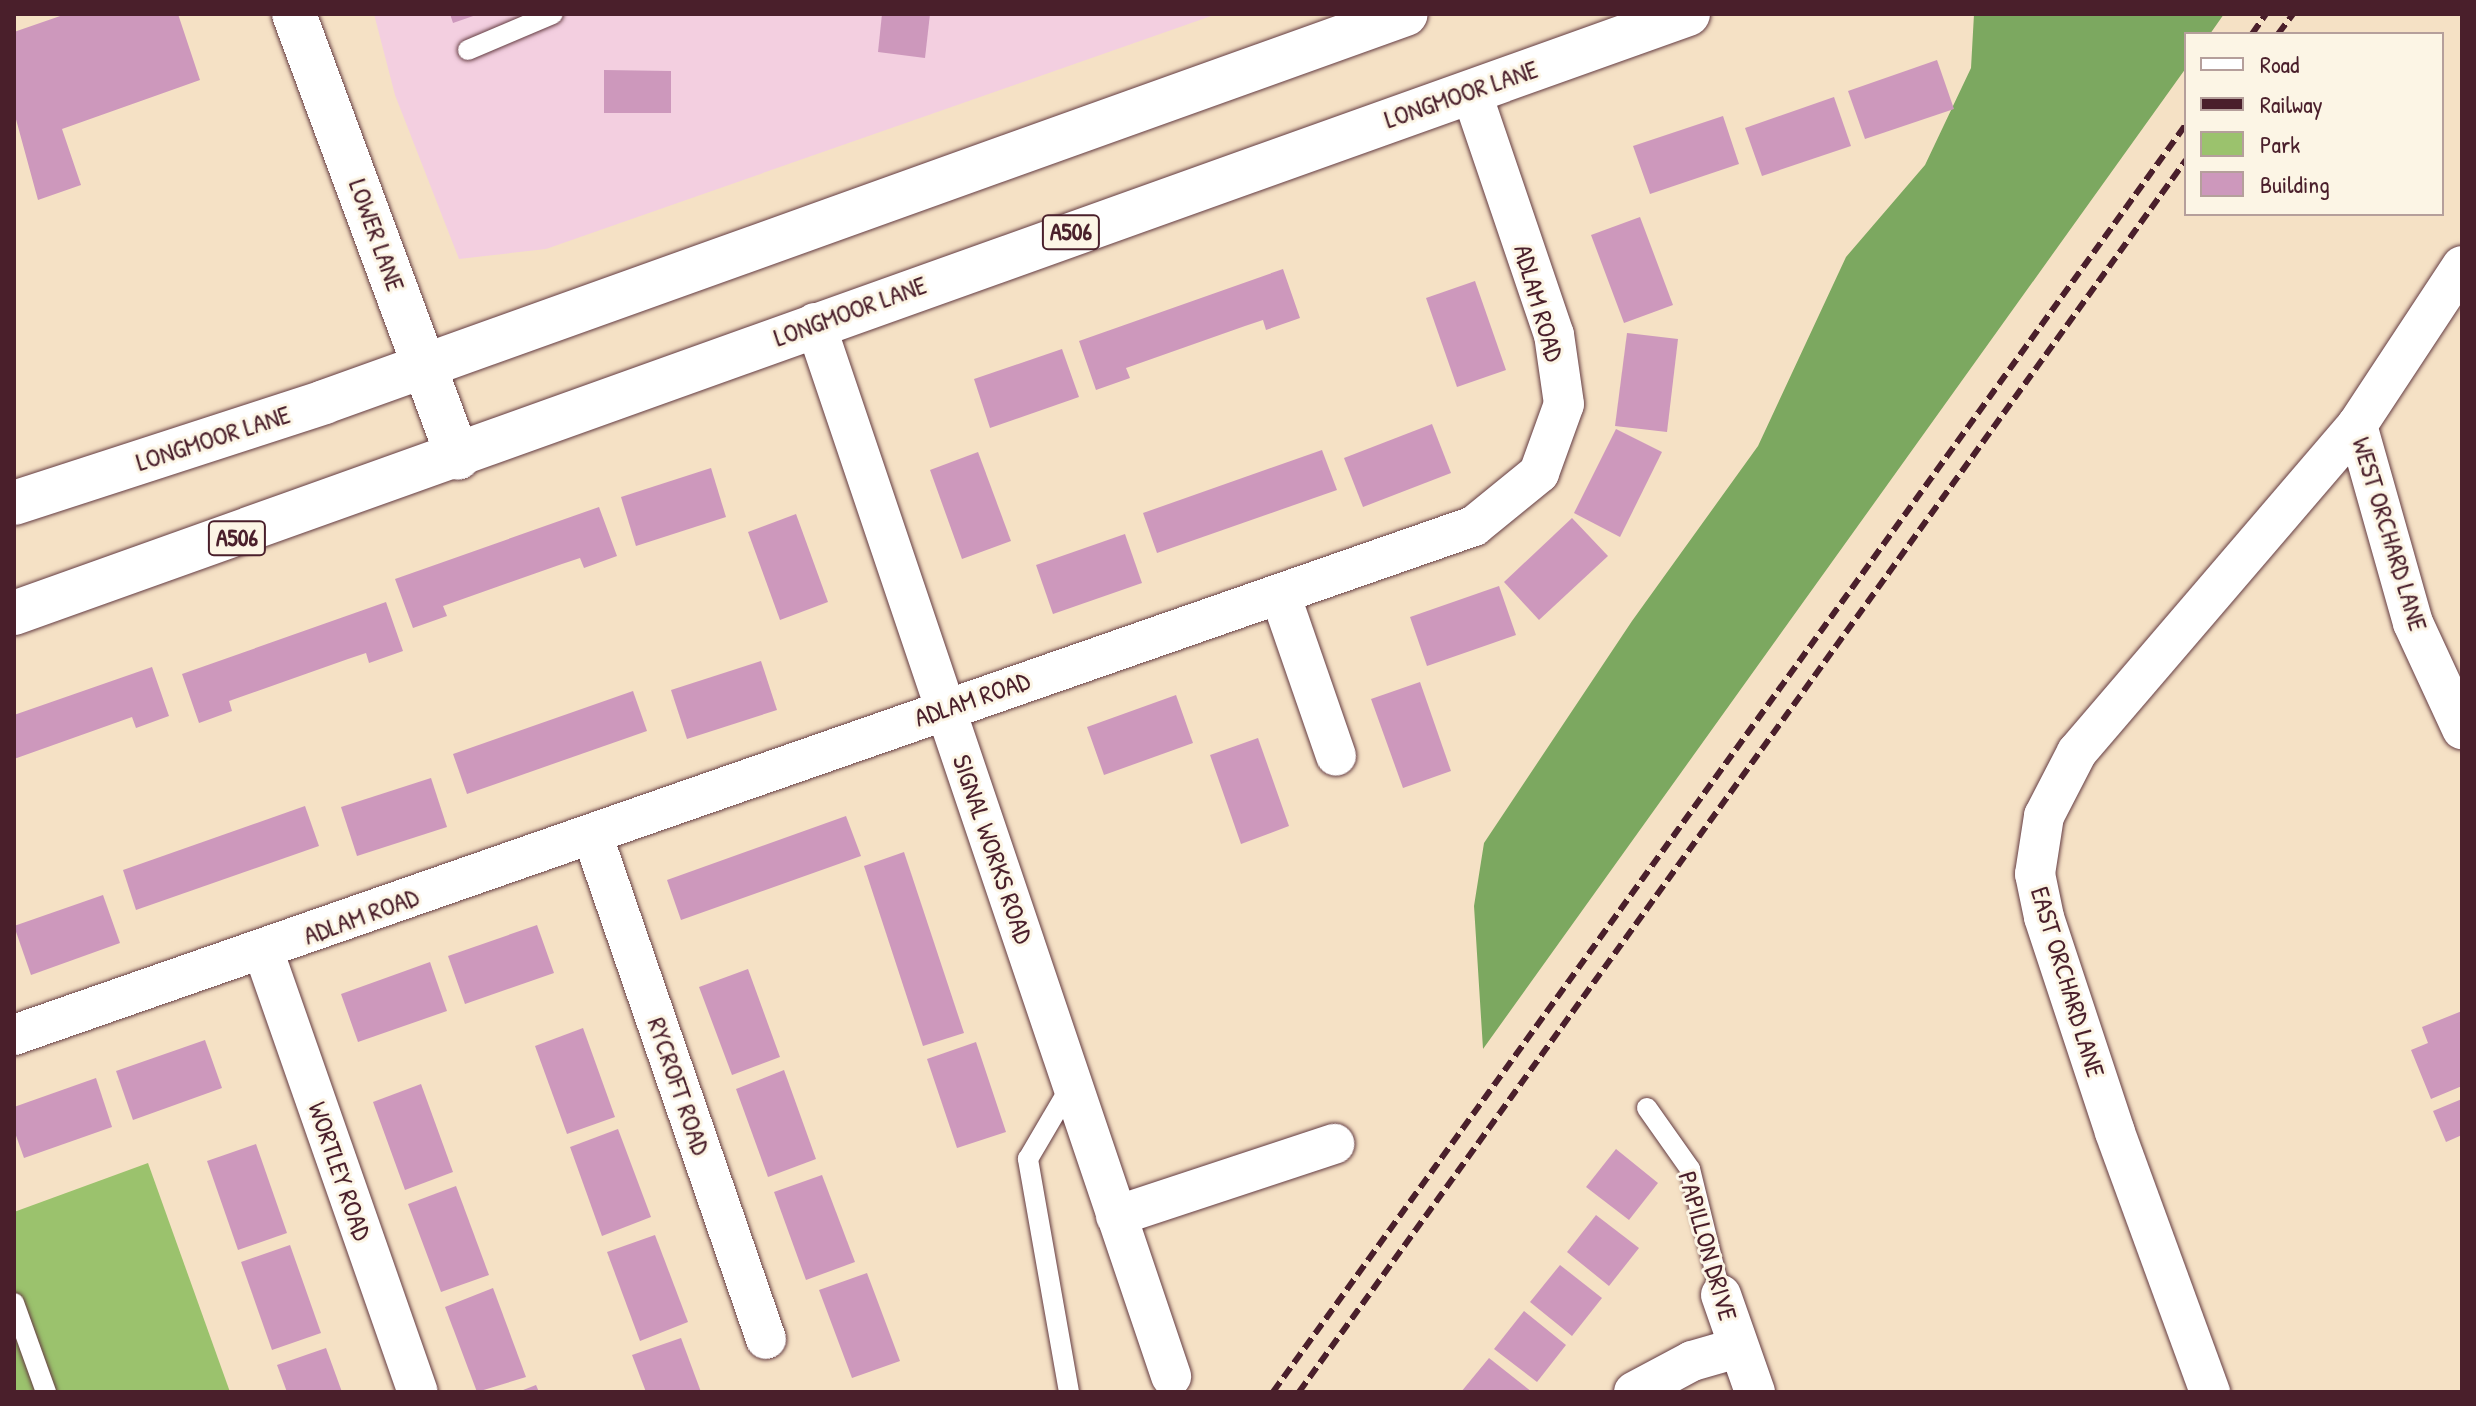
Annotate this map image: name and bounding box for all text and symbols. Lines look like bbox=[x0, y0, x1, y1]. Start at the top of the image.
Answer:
legend bbox=[2184, 32, 2444, 216]
text: Road bbox=[2260, 48, 2299, 80]
street label: LONGMOOR LANE bbox=[1380, 53, 1542, 135]
text: Railway bbox=[2260, 88, 2323, 120]
text: Park bbox=[2260, 128, 2300, 160]
text: Building bbox=[2260, 168, 2330, 200]
street label: LOWER LANE bbox=[342, 175, 412, 295]
road number: A506 bbox=[1041, 212, 1101, 252]
street label: ADLAM ROAD bbox=[1507, 241, 1571, 365]
street label: LONGMOOR LANE bbox=[769, 269, 931, 353]
street label: LONGMOOR LANE bbox=[132, 398, 294, 478]
street label: WEST ORCHARD LANE bbox=[2346, 433, 2434, 635]
road number: A506 bbox=[207, 518, 267, 558]
street label: ADLAM ROAD bbox=[910, 665, 1034, 733]
street label: SIGNAL WORKS ROAD bbox=[946, 750, 1040, 948]
street label: ADLAM ROAD bbox=[299, 881, 423, 951]
street label: EAST ORCHARD LANE bbox=[2024, 883, 2112, 1081]
street label: RYCROFT ROAD bbox=[641, 1013, 717, 1159]
street label: WORTLEY ROAD bbox=[302, 1098, 378, 1244]
street label: PAPILLON DRIVE bbox=[1672, 1168, 1744, 1324]

